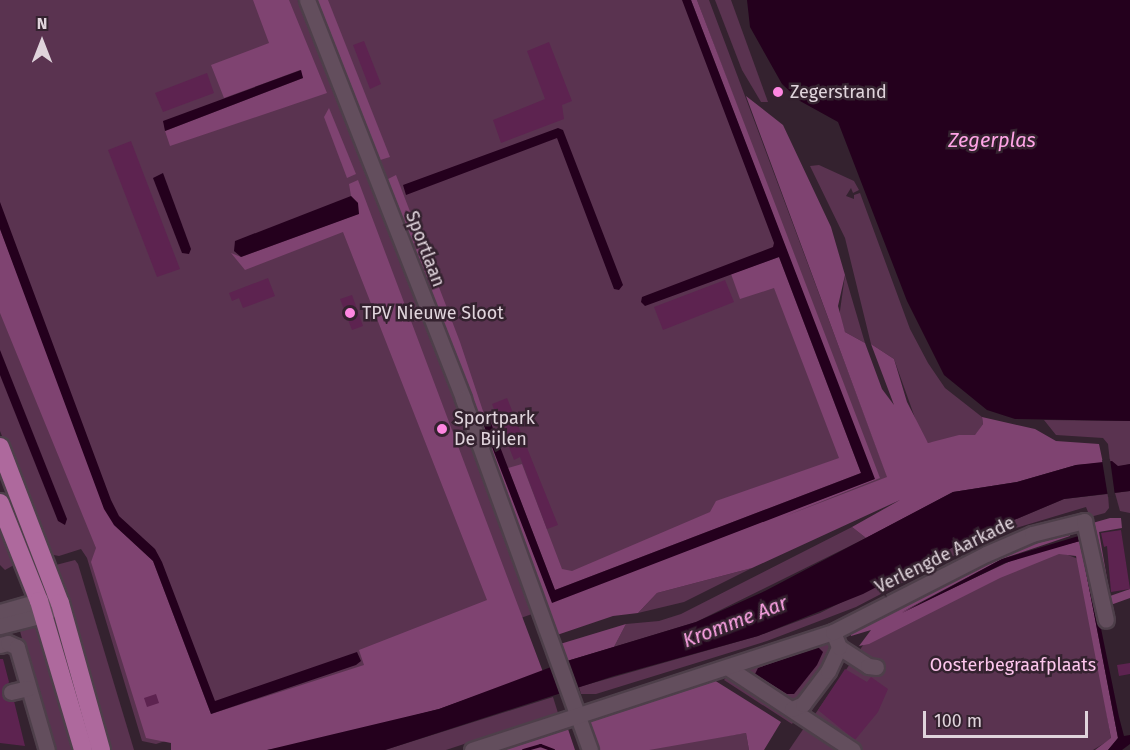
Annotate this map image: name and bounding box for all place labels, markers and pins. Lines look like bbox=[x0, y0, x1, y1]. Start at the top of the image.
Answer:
place label: Zegerstrand bbox=[790, 81, 887, 103]
marker: Zegerstrand bbox=[771, 85, 785, 99]
place label: TPV Nieuwe Sloot bbox=[362, 302, 504, 324]
marker: TPV Nieuwe Sloot bbox=[343, 306, 357, 320]
place label: Sportpark De Bijlen bbox=[454, 408, 535, 450]
marker: Sportpark De Bijlen bbox=[435, 422, 449, 436]

